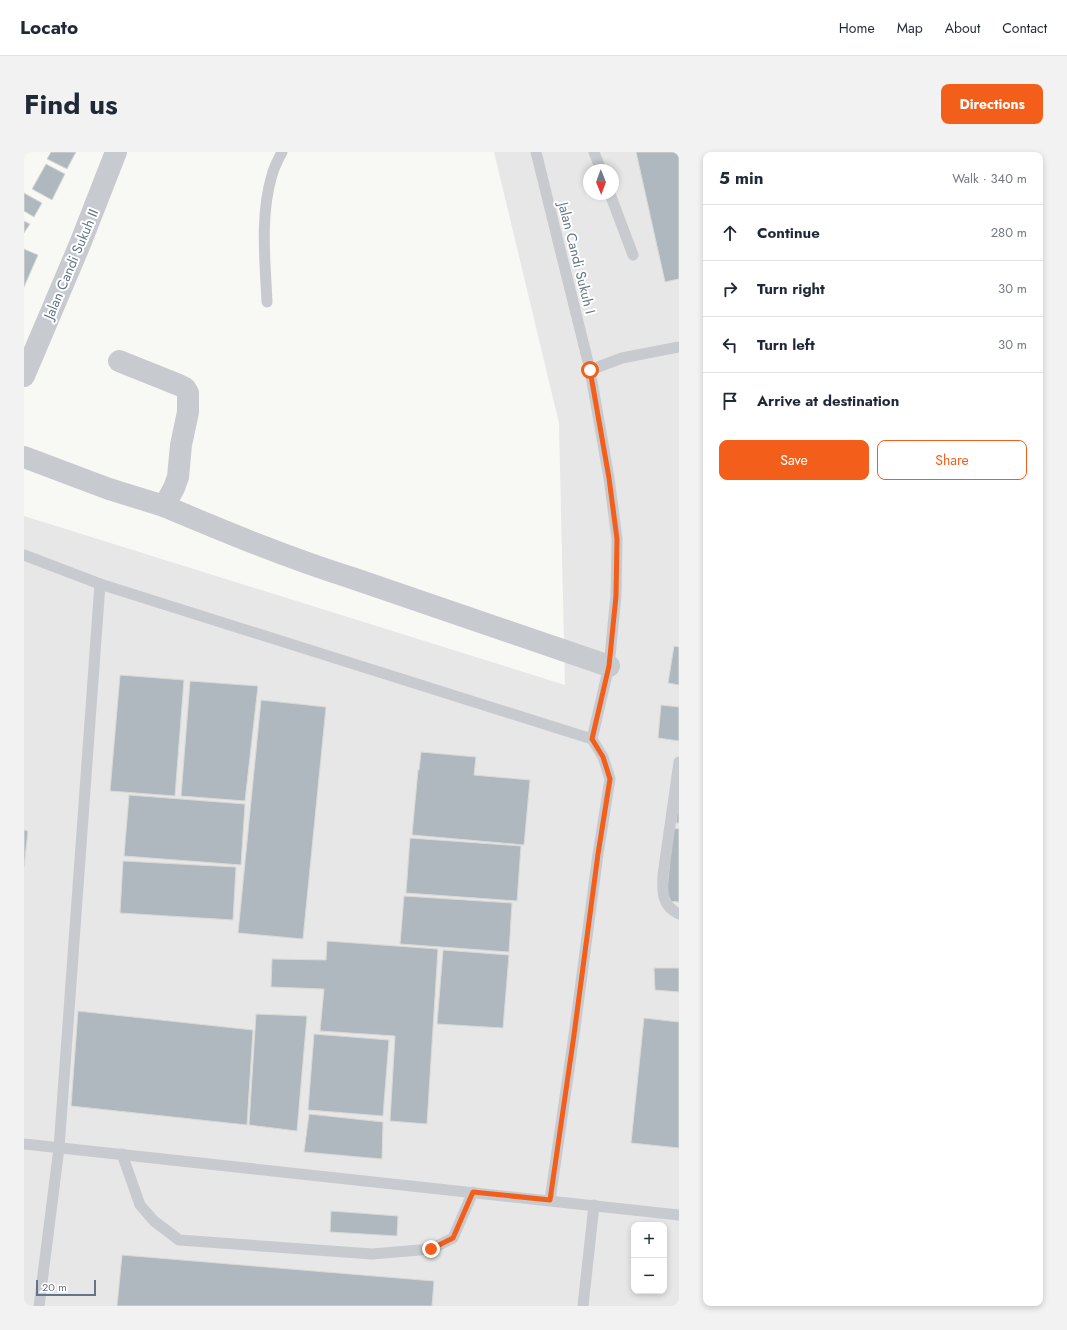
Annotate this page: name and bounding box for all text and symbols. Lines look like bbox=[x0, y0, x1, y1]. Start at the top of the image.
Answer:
text: Locato bbox=[20, 14, 78, 41]
text: Home bbox=[839, 18, 875, 38]
text: Map bbox=[897, 18, 923, 38]
text: About bbox=[945, 18, 980, 38]
text: Contact bbox=[1002, 18, 1047, 38]
text: Find us bbox=[24, 84, 118, 125]
button: Directions bbox=[941, 84, 1043, 124]
north arrow bbox=[583, 164, 619, 200]
text: 5 min bbox=[719, 166, 763, 190]
text: Walk · 340 m bbox=[952, 169, 1027, 188]
street label: Jalan Candi Sukuh I bbox=[553, 198, 601, 316]
street label: Jalan Candi Sukuh II bbox=[38, 206, 103, 324]
icon: ahead bbox=[719, 222, 741, 244]
text: Continue bbox=[757, 222, 820, 244]
text: 280 m bbox=[991, 223, 1027, 242]
icon: right bbox=[719, 278, 741, 300]
text: Turn right bbox=[757, 278, 825, 300]
text: 30 m bbox=[998, 279, 1027, 298]
icon: left bbox=[719, 334, 741, 356]
text: Turn left bbox=[757, 334, 815, 356]
text: 30 m bbox=[998, 335, 1027, 354]
route start bbox=[581, 361, 599, 379]
icon: arrive bbox=[719, 390, 741, 412]
text: Arrive at destination bbox=[757, 390, 899, 412]
button: Save bbox=[719, 440, 869, 480]
button: Share bbox=[877, 440, 1027, 480]
map controls bbox=[631, 1222, 667, 1294]
button: + bbox=[631, 1222, 667, 1258]
route end bbox=[422, 1240, 440, 1258]
button: − bbox=[631, 1258, 667, 1294]
scale bar bbox=[36, 1278, 96, 1297]
text: 20 m bbox=[42, 1279, 67, 1295]

